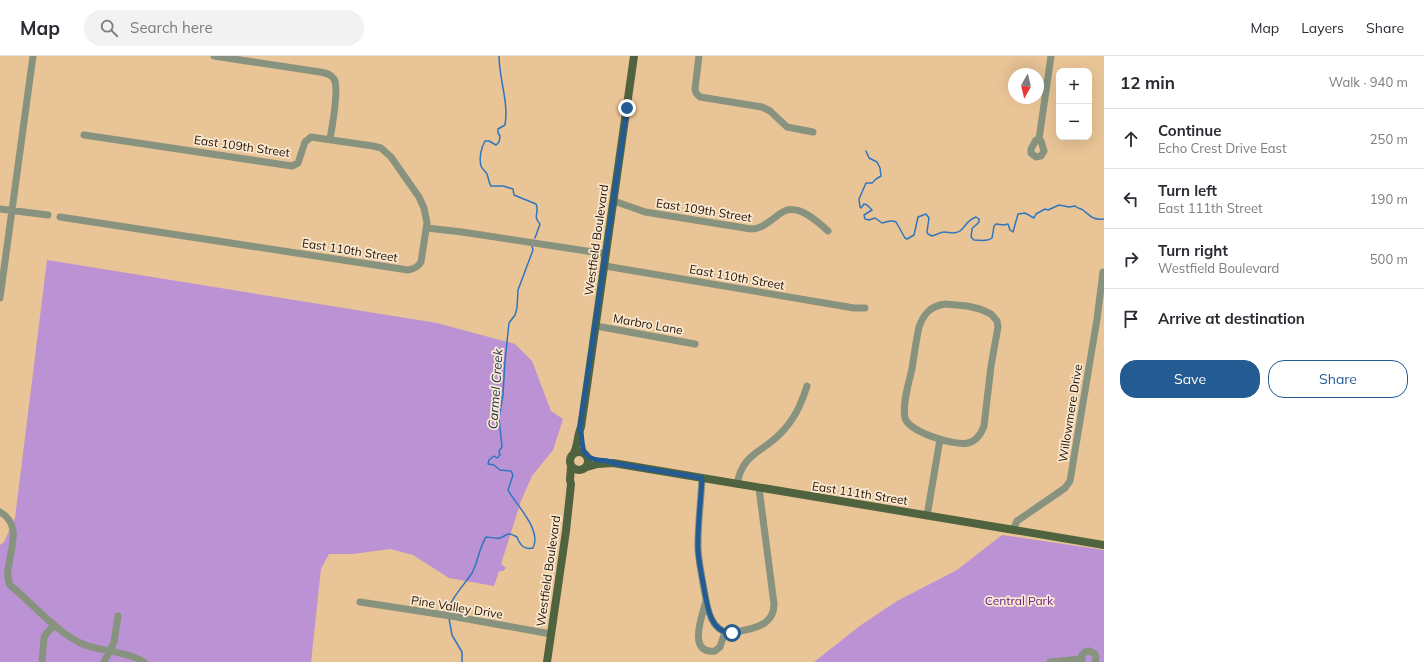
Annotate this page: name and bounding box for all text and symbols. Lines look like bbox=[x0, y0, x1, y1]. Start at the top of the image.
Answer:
search box bbox=[84, 10, 364, 46]
text: Map bbox=[20, 16, 60, 40]
icon: search bbox=[98, 17, 120, 39]
text: Search here bbox=[130, 18, 213, 37]
text: Map bbox=[1250, 19, 1279, 37]
text: Layers bbox=[1301, 19, 1344, 37]
text: Share bbox=[1366, 19, 1404, 37]
north arrow bbox=[1008, 68, 1044, 104]
map controls bbox=[1056, 68, 1092, 140]
button: + bbox=[1056, 68, 1092, 104]
text: 12 min bbox=[1120, 72, 1175, 93]
text: Walk · 940 m bbox=[1329, 74, 1408, 90]
route end bbox=[618, 99, 636, 117]
button: − bbox=[1056, 104, 1092, 140]
text: Continue bbox=[1158, 121, 1221, 140]
icon: ahead bbox=[1120, 128, 1142, 150]
text: 250 m bbox=[1370, 131, 1408, 147]
street label: East 109th Street bbox=[193, 132, 291, 160]
text: Echo Crest Drive East bbox=[1158, 140, 1286, 156]
text: Turn left bbox=[1158, 181, 1217, 200]
street label: Westfield Boulevard bbox=[581, 183, 611, 297]
icon: left bbox=[1120, 188, 1142, 210]
text: 190 m bbox=[1370, 191, 1408, 207]
street label: East 109th Street bbox=[655, 195, 753, 225]
text: East 111th Street bbox=[1158, 200, 1263, 216]
street label: East 110th Street bbox=[301, 235, 399, 265]
text: Turn right bbox=[1158, 241, 1228, 260]
icon: right bbox=[1120, 248, 1142, 270]
text: 500 m bbox=[1370, 251, 1408, 267]
text: Westfield Boulevard bbox=[1158, 260, 1279, 276]
street label: East 110th Street bbox=[688, 261, 786, 293]
icon: arrive bbox=[1120, 308, 1142, 330]
text: Arrive at destination bbox=[1158, 309, 1305, 328]
street label: Marbro Lane bbox=[612, 310, 684, 338]
water label: Carmel Creek bbox=[484, 348, 506, 430]
button: Save bbox=[1120, 360, 1260, 398]
button: Share bbox=[1268, 360, 1408, 398]
street label: Willowmere Drive bbox=[1055, 363, 1085, 463]
street label: East 111th Street bbox=[811, 478, 909, 508]
street label: Westfield Boulevard bbox=[533, 514, 563, 628]
street label: Pine Valley Drive bbox=[410, 592, 504, 622]
park label: Central Park bbox=[985, 593, 1054, 608]
route start bbox=[723, 624, 741, 642]

